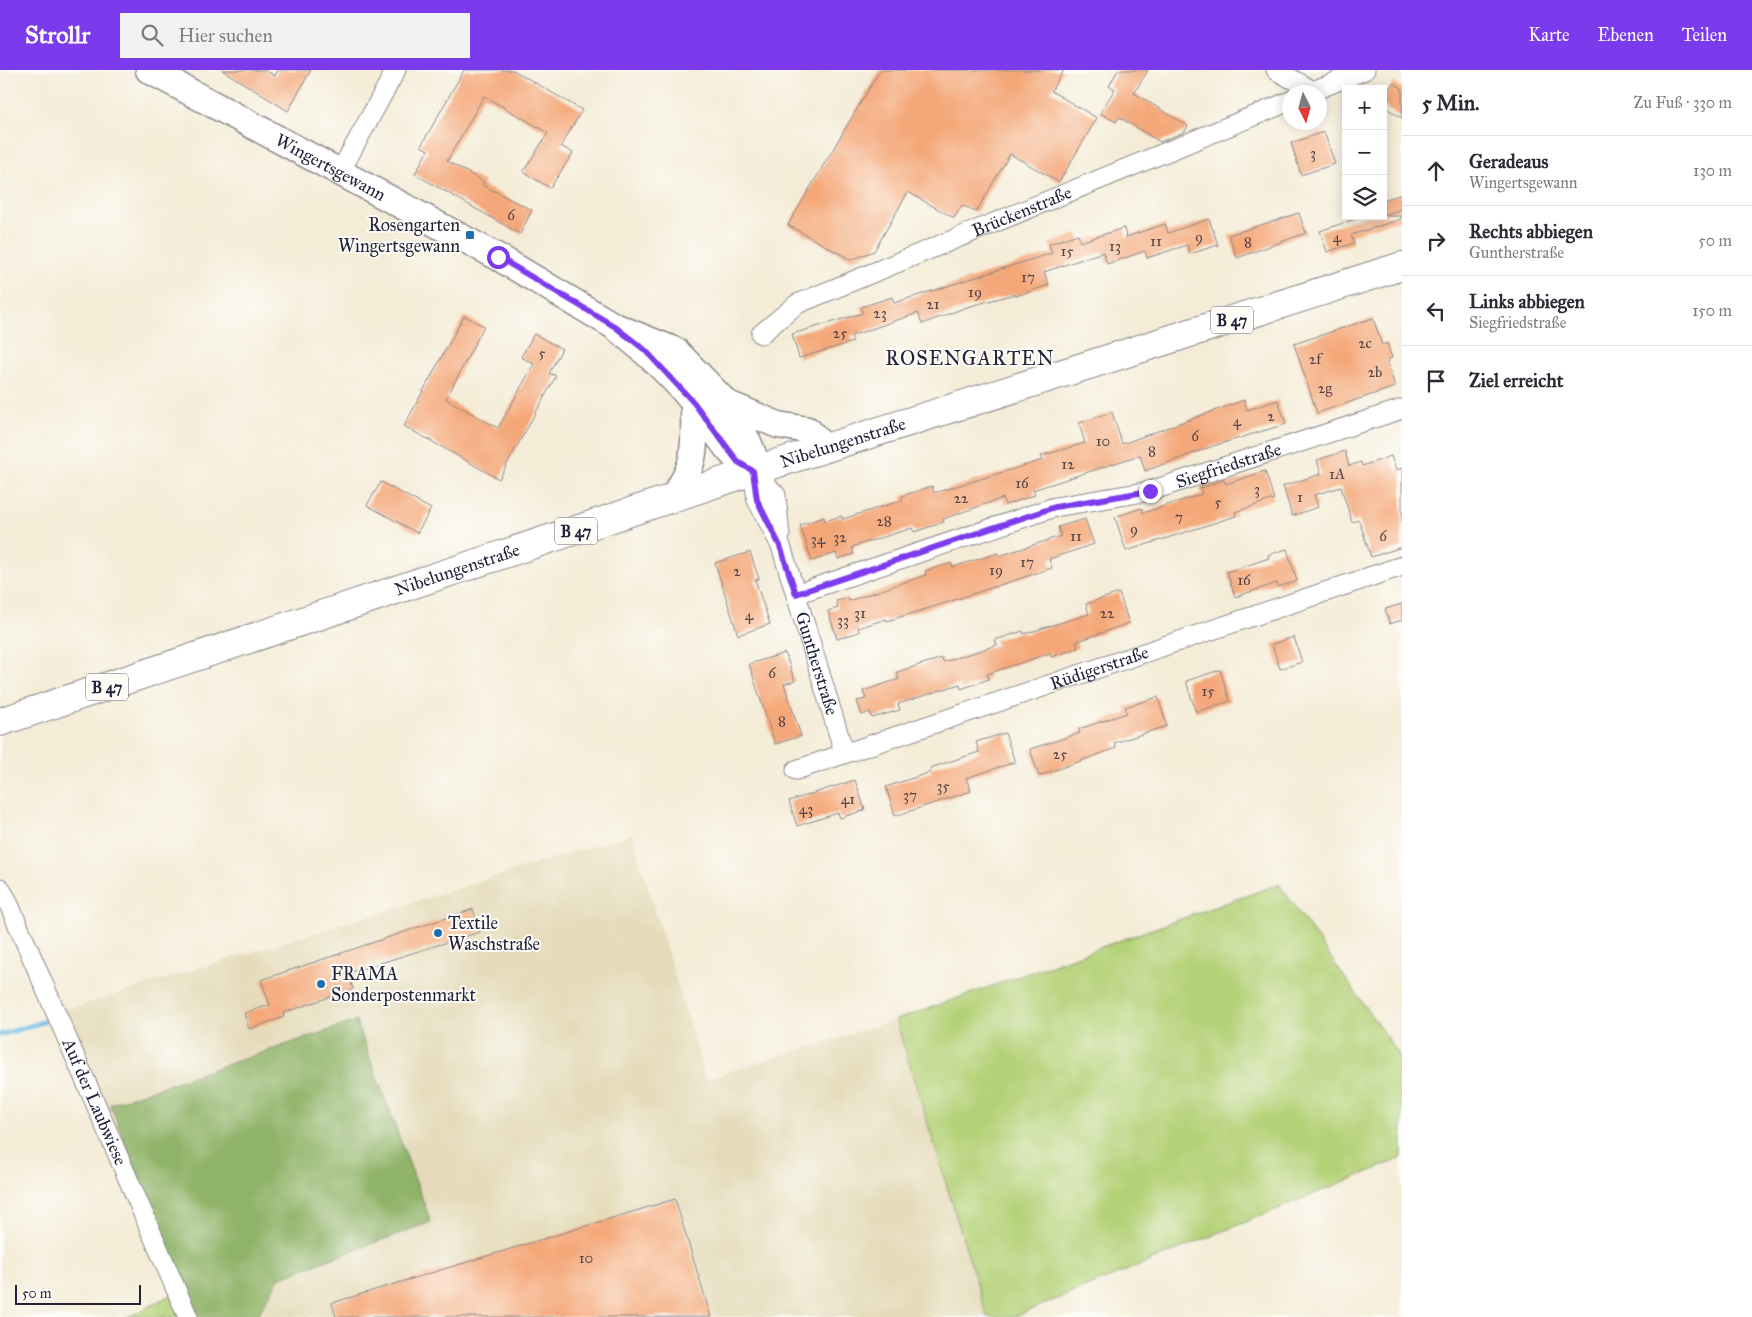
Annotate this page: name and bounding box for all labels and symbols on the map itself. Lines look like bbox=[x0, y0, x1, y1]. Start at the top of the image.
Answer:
north arrow bbox=[1282, 85, 1327, 130]
street label: Wingertsgewann bbox=[272, 129, 390, 206]
house number: 3 bbox=[1310, 144, 1316, 162]
street label: Brückenstraße bbox=[969, 181, 1075, 242]
house number: 6 bbox=[507, 206, 516, 224]
place label: Rosengarten Wingertsgewann bbox=[338, 214, 460, 258]
house number: 9 bbox=[1195, 228, 1203, 246]
house number: 4 bbox=[1333, 228, 1342, 246]
marker: Rosengarten Wingertsgewann bbox=[464, 229, 476, 241]
house number: 11 bbox=[1150, 232, 1162, 250]
house number: 8 bbox=[1244, 233, 1252, 251]
house number: 13 bbox=[1109, 237, 1121, 255]
house number: 15 bbox=[1061, 242, 1073, 260]
route start bbox=[487, 246, 510, 269]
house number: 17 bbox=[1021, 268, 1035, 286]
house number: 19 bbox=[968, 283, 982, 301]
house number: 21 bbox=[926, 295, 940, 313]
house number: 23 bbox=[873, 304, 887, 322]
road number: B 47 bbox=[1211, 306, 1253, 334]
house number: 25 bbox=[833, 324, 847, 342]
house number: 2c bbox=[1358, 334, 1372, 352]
house number: 5 bbox=[539, 344, 546, 362]
district label: ROSENGARTEN bbox=[885, 346, 1055, 370]
house number: 2f bbox=[1309, 350, 1324, 368]
house number: 2b bbox=[1368, 363, 1382, 381]
house number: 2g bbox=[1318, 379, 1333, 397]
house number: 2 bbox=[1267, 407, 1275, 425]
house number: 4 bbox=[1233, 412, 1242, 430]
street label: Nibelungenstraße bbox=[777, 413, 908, 473]
house number: 6 bbox=[1191, 427, 1200, 445]
house number: 10 bbox=[1096, 432, 1110, 450]
street label: Siegfriedstraße bbox=[1173, 438, 1284, 493]
house number: 8 bbox=[1148, 442, 1156, 460]
house number: 12 bbox=[1061, 455, 1075, 473]
house number: 1A bbox=[1329, 465, 1345, 483]
house number: 16 bbox=[1015, 474, 1030, 492]
route end bbox=[1139, 480, 1162, 503]
house number: 3 bbox=[1254, 480, 1260, 498]
house number: 1 bbox=[1297, 488, 1303, 506]
house number: 22 bbox=[954, 489, 969, 507]
house number: 5 bbox=[1215, 493, 1222, 511]
house number: 7 bbox=[1175, 508, 1183, 526]
house number: 28 bbox=[876, 512, 892, 530]
road number: B 47 bbox=[555, 518, 597, 544]
house number: 9 bbox=[1130, 520, 1138, 538]
house number: 11 bbox=[1070, 527, 1082, 545]
house number: 6 bbox=[1379, 527, 1388, 545]
house number: 32 bbox=[833, 528, 847, 546]
house number: 34 bbox=[811, 530, 826, 548]
street label: Nibelungenstraße bbox=[392, 539, 523, 601]
house number: 17 bbox=[1020, 553, 1034, 571]
house number: 19 bbox=[989, 561, 1003, 579]
house number: 2 bbox=[733, 562, 741, 580]
house number: 16 bbox=[1237, 571, 1252, 589]
house number: 31 bbox=[854, 604, 866, 622]
house number: 22 bbox=[1100, 604, 1115, 622]
house number: 4 bbox=[745, 606, 754, 624]
street label: Guntherstraße bbox=[791, 609, 843, 718]
house number: 33 bbox=[837, 611, 849, 629]
street label: Rüdigerstraße bbox=[1047, 641, 1152, 695]
house number: 6 bbox=[768, 664, 777, 682]
road number: B 47 bbox=[86, 674, 128, 700]
house number: 15 bbox=[1202, 682, 1214, 700]
house number: 8 bbox=[778, 712, 786, 730]
house number: 25 bbox=[1053, 745, 1067, 763]
house number: 35 bbox=[937, 777, 950, 795]
house number: 37 bbox=[903, 786, 917, 804]
house number: 41 bbox=[841, 790, 855, 808]
house number: 43 bbox=[799, 800, 813, 818]
place label: Textile Waschstraße bbox=[448, 912, 540, 955]
marker: Textile Waschstraße bbox=[432, 927, 444, 939]
place label: FRAMA Sonderpostenmarkt bbox=[331, 963, 477, 1006]
marker: FRAMA Sonderpostenmarkt bbox=[315, 978, 327, 990]
street label: Auf der Laubwiese bbox=[57, 1034, 132, 1169]
house number: 10 bbox=[579, 1249, 593, 1267]
scale bar bbox=[15, 1282, 141, 1305]

